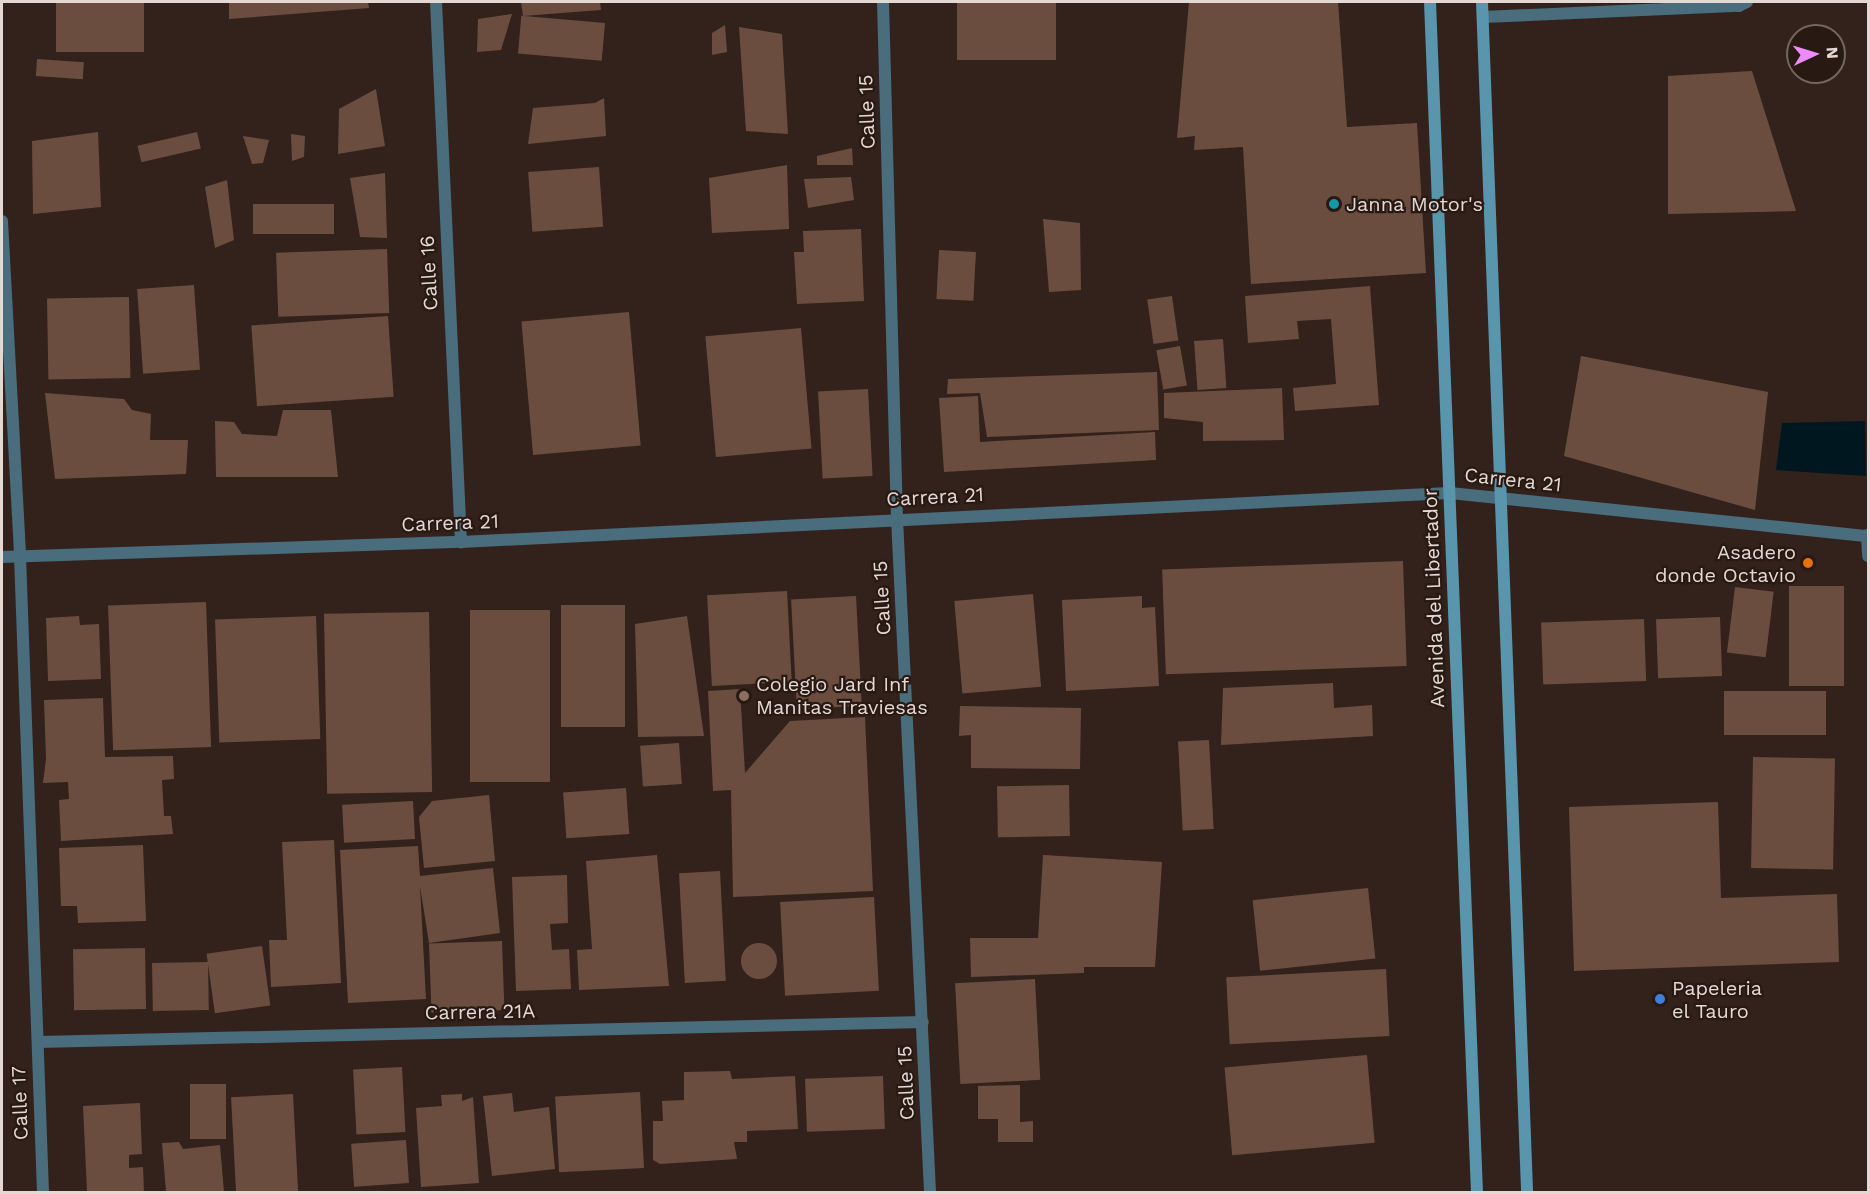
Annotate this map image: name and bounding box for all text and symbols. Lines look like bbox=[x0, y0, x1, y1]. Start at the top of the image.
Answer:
north arrow bbox=[1786, 24, 1846, 84]
text: N bbox=[1823, 46, 1842, 59]
street label: Calle 15 bbox=[854, 74, 880, 150]
place label: Janna Motor's bbox=[1346, 192, 1483, 216]
marker: Janna Motor's bbox=[1327, 197, 1341, 211]
street label: Calle 16 bbox=[415, 235, 443, 311]
street label: Carrera 21 bbox=[1463, 463, 1563, 497]
street label: Carrera 21 bbox=[885, 482, 985, 512]
street label: Avenida del Libertador bbox=[1418, 487, 1450, 709]
street label: Carrera 21 bbox=[401, 509, 499, 537]
place label: Asadero donde Octavio bbox=[1655, 540, 1796, 587]
marker: Asadero donde Octavio bbox=[1801, 556, 1815, 570]
street label: Calle 15 bbox=[868, 560, 896, 636]
place label: Colegio Jard Inf Manitas Traviesas bbox=[756, 672, 928, 719]
marker: Colegio Jard Inf Manitas Traviesas bbox=[737, 689, 751, 703]
place label: Papeleria el Tauro bbox=[1672, 976, 1762, 1023]
marker: Papeleria el Tauro bbox=[1653, 992, 1667, 1006]
street label: Carrera 21A bbox=[424, 999, 536, 1025]
street label: Calle 15 bbox=[893, 1045, 919, 1121]
street label: Calle 17 bbox=[7, 1065, 33, 1141]

